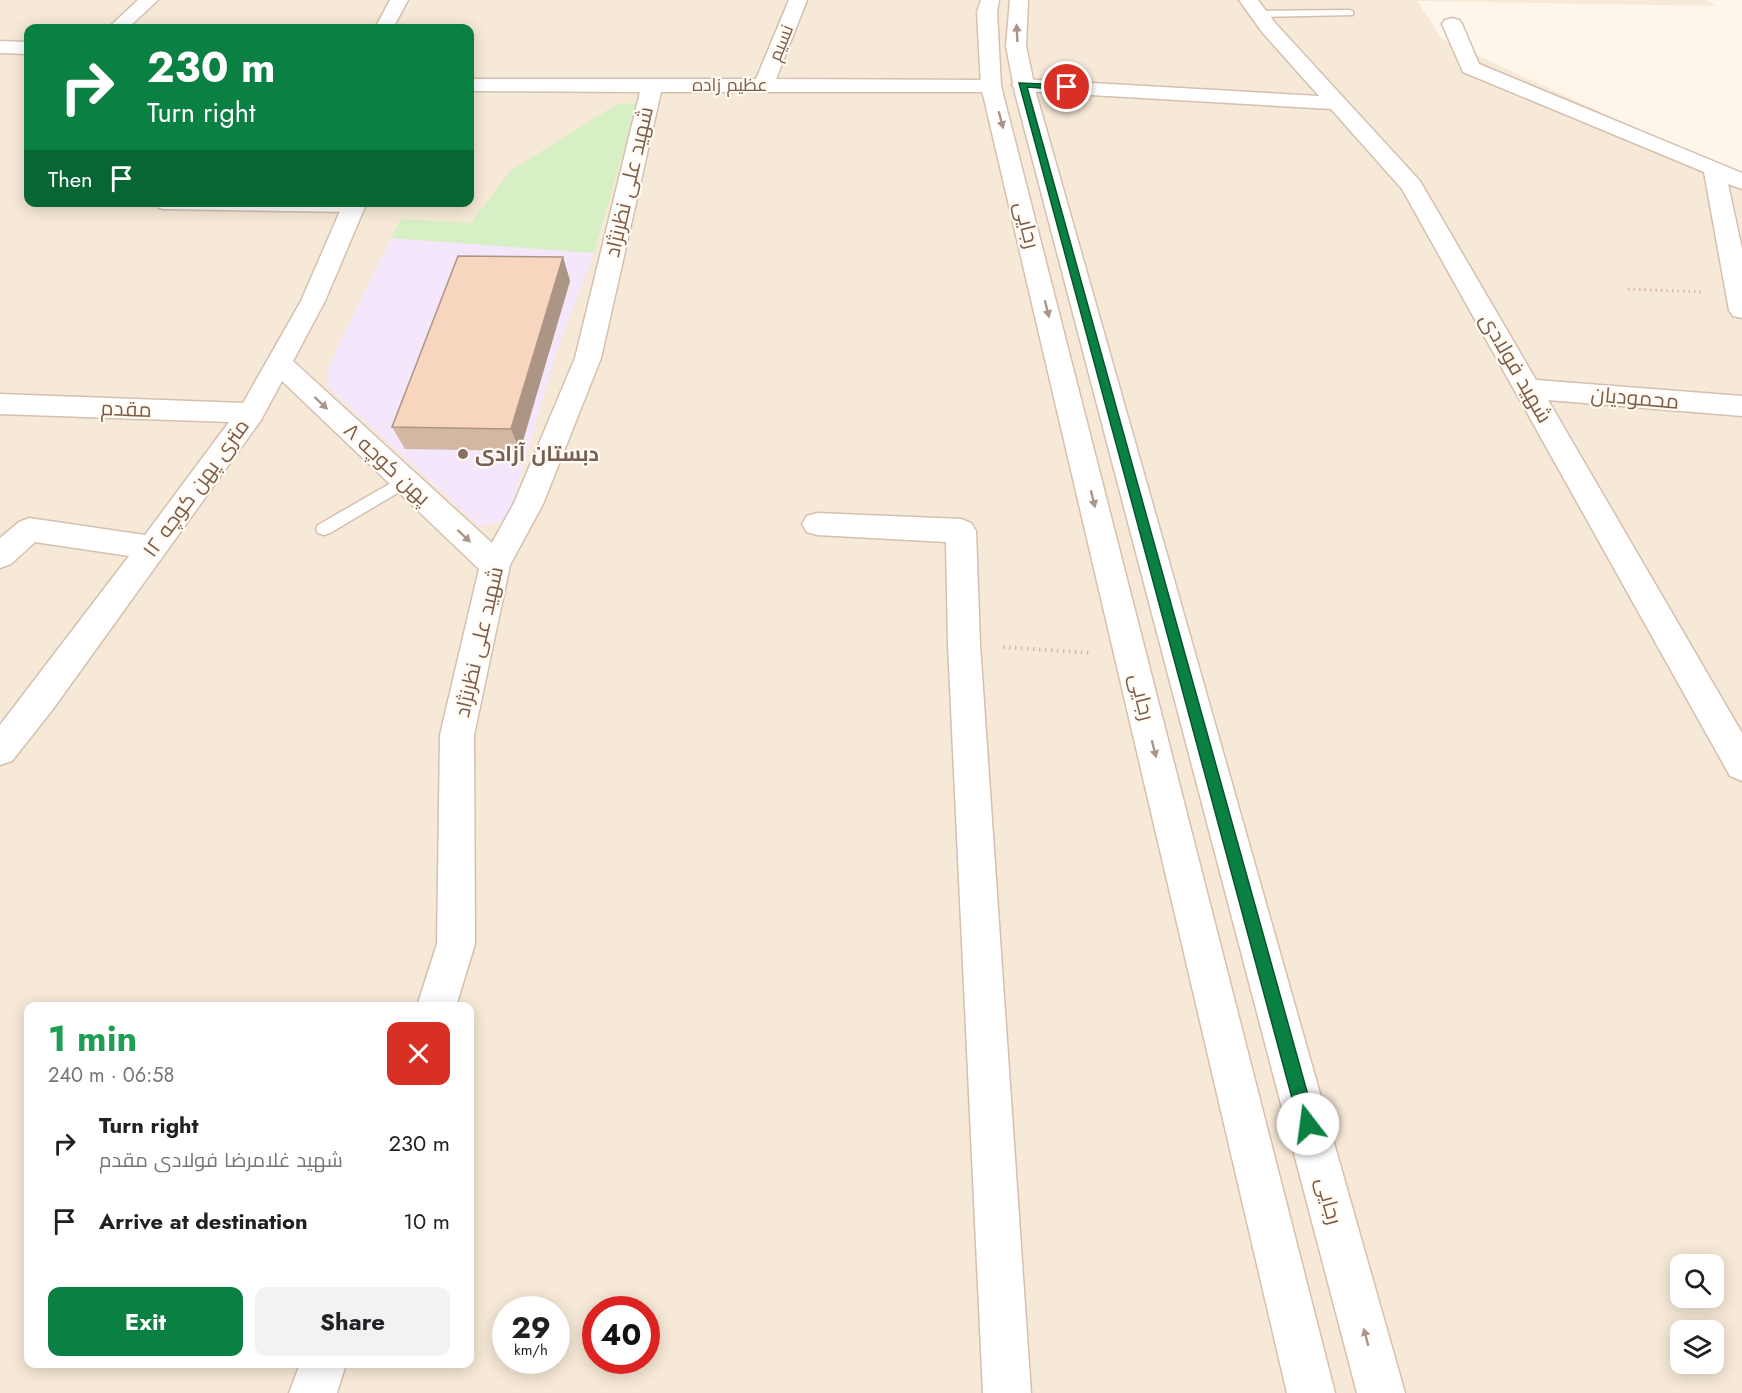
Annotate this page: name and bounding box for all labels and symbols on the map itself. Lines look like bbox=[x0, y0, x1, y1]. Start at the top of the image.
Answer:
street label: نسیم bbox=[762, 21, 800, 65]
one-way arrow bbox=[1012, 24, 1022, 43]
pin bbox=[1041, 61, 1092, 112]
street label: عظیم زاده bbox=[692, 72, 768, 98]
street label: شهید علی نظرنژاد bbox=[597, 104, 661, 260]
one-way arrow bbox=[997, 111, 1006, 129]
street label: رجایی bbox=[1007, 198, 1047, 252]
one-way arrow bbox=[1043, 300, 1053, 318]
street label: شهید فولادی bbox=[1472, 308, 1560, 428]
street label: محمودیان bbox=[1590, 379, 1680, 417]
street label: مقدم bbox=[100, 393, 152, 425]
one-way arrow bbox=[314, 396, 329, 410]
street label: ۱۲ متری پهن کوچه bbox=[136, 413, 256, 563]
street label: پهن کوچه ۸ bbox=[337, 416, 437, 512]
place label: دبستان آزادی bbox=[475, 439, 599, 469]
marker: دبستان آزادی bbox=[456, 447, 470, 461]
one-way arrow bbox=[1089, 489, 1099, 508]
one-way arrow bbox=[456, 529, 471, 542]
street label: شهید علی نظرنژاد bbox=[447, 564, 511, 720]
street label: رجایی bbox=[1122, 670, 1162, 724]
one-way arrow bbox=[1150, 740, 1160, 758]
position arrow bbox=[1276, 1092, 1340, 1156]
street label: رجایی bbox=[1308, 1174, 1350, 1228]
speed limit sign: 40 bbox=[582, 1296, 660, 1374]
one-way arrow bbox=[1361, 1327, 1370, 1345]

